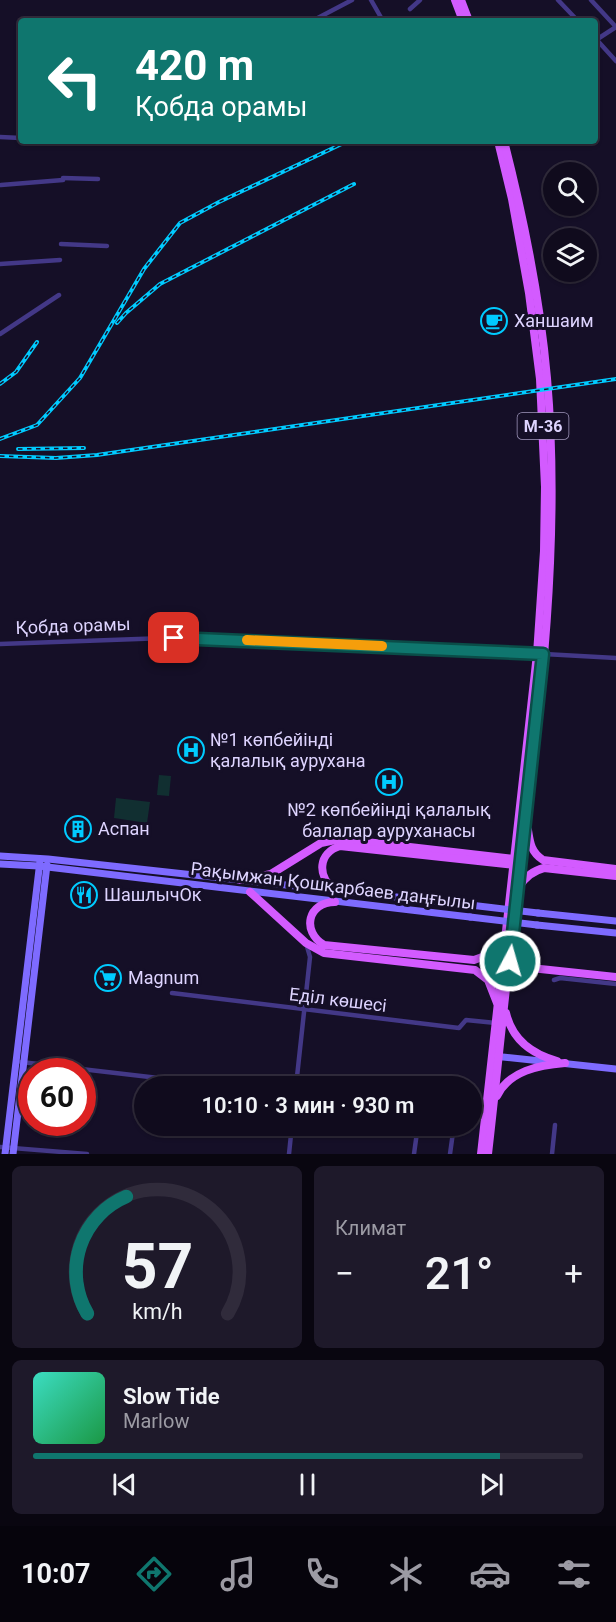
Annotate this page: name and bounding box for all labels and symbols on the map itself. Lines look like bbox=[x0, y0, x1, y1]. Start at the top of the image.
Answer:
cafe icon: Ханшаим bbox=[479, 306, 509, 336]
place label: Ханшаим bbox=[514, 310, 594, 331]
road number: M-36 bbox=[518, 413, 568, 439]
pin bbox=[148, 612, 199, 663]
street label: Қобда орамы bbox=[15, 613, 131, 638]
place label: №1 көпбейінді қалалық аурухана bbox=[210, 729, 366, 771]
hospital icon: №1 көпбейінді қалалық аурухана bbox=[176, 735, 206, 765]
hospital icon: №2 көпбейінді қалалық балалар ауруханасы bbox=[374, 767, 404, 797]
place label: №2 көпбейінді қалалық балалар ауруханасы bbox=[287, 799, 491, 841]
building icon: Аспан bbox=[63, 814, 93, 844]
place label: Аспан bbox=[98, 818, 150, 839]
street label: Рақымжан Қошқарбаев даңғылы bbox=[190, 858, 477, 913]
restaurant icon: ШашлычОк bbox=[69, 880, 99, 910]
place label: ШашлычОк bbox=[104, 884, 202, 905]
position arrow bbox=[478, 929, 542, 993]
supermarket icon: Magnum bbox=[93, 963, 123, 993]
place label: Magnum bbox=[128, 967, 199, 988]
street label: Еділ көшесі bbox=[288, 983, 388, 1016]
speed limit sign: 60 bbox=[18, 1058, 96, 1136]

